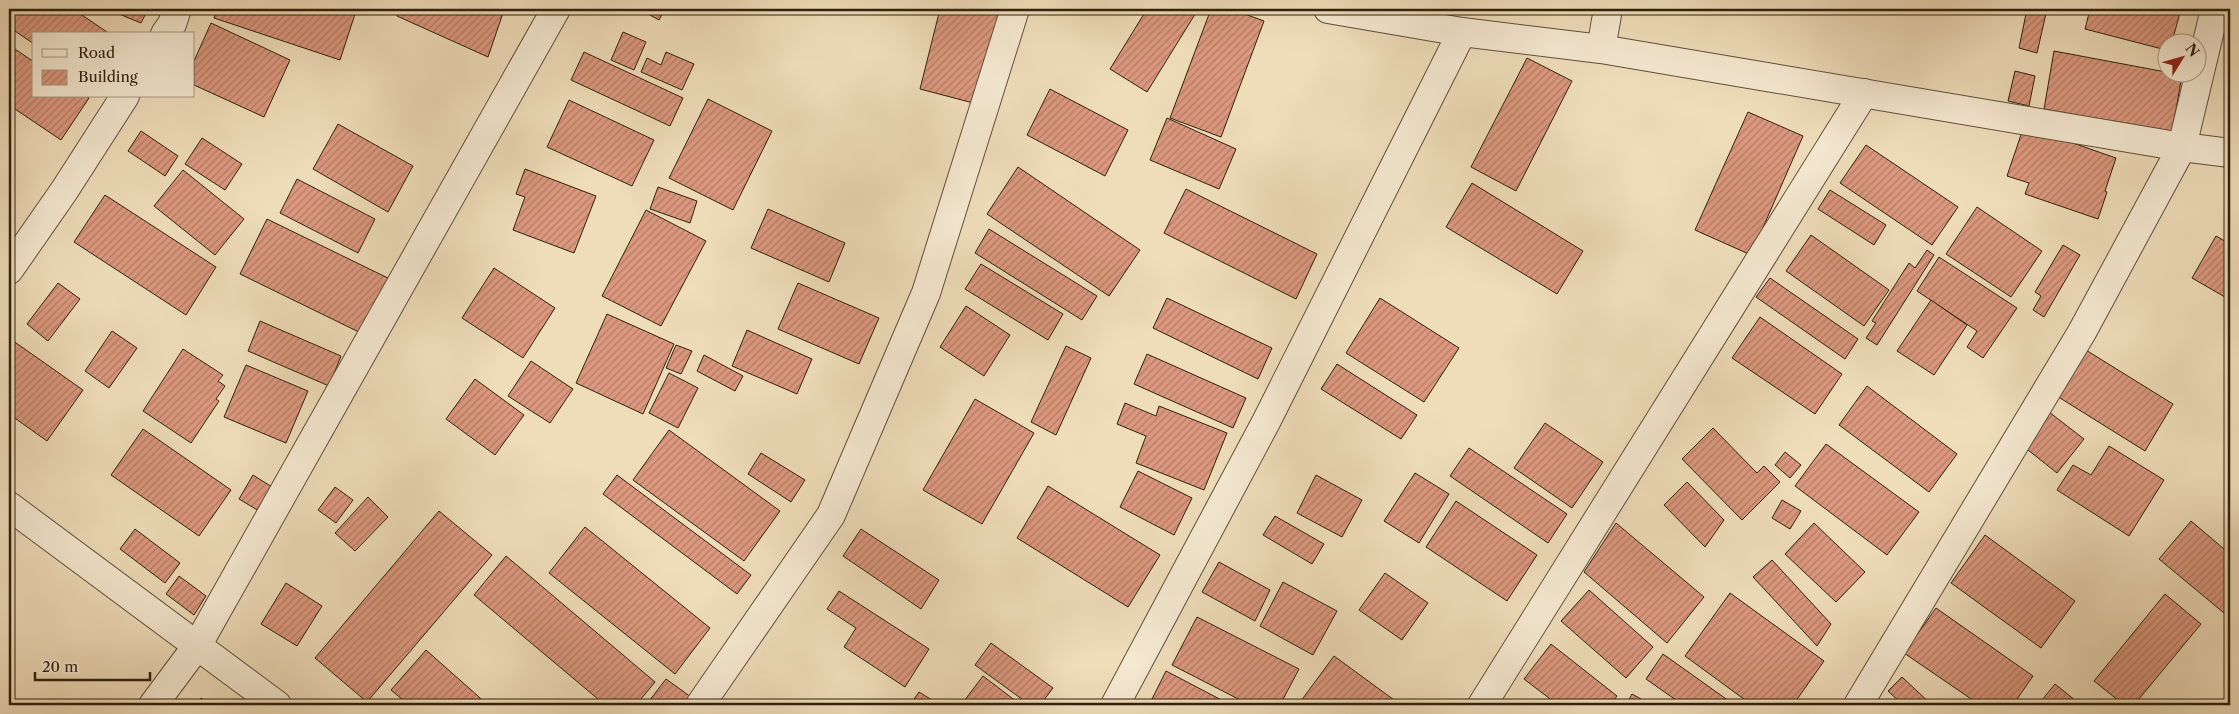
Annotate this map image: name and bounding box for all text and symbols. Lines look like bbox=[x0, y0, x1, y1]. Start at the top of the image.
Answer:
legend bbox=[32, 32, 195, 98]
north arrow bbox=[2156, 32, 2206, 82]
text: N bbox=[2182, 40, 2203, 60]
text: Road bbox=[78, 43, 115, 62]
text: Building bbox=[78, 67, 138, 86]
scale bar bbox=[35, 649, 150, 681]
text: 20 m bbox=[42, 657, 78, 676]

